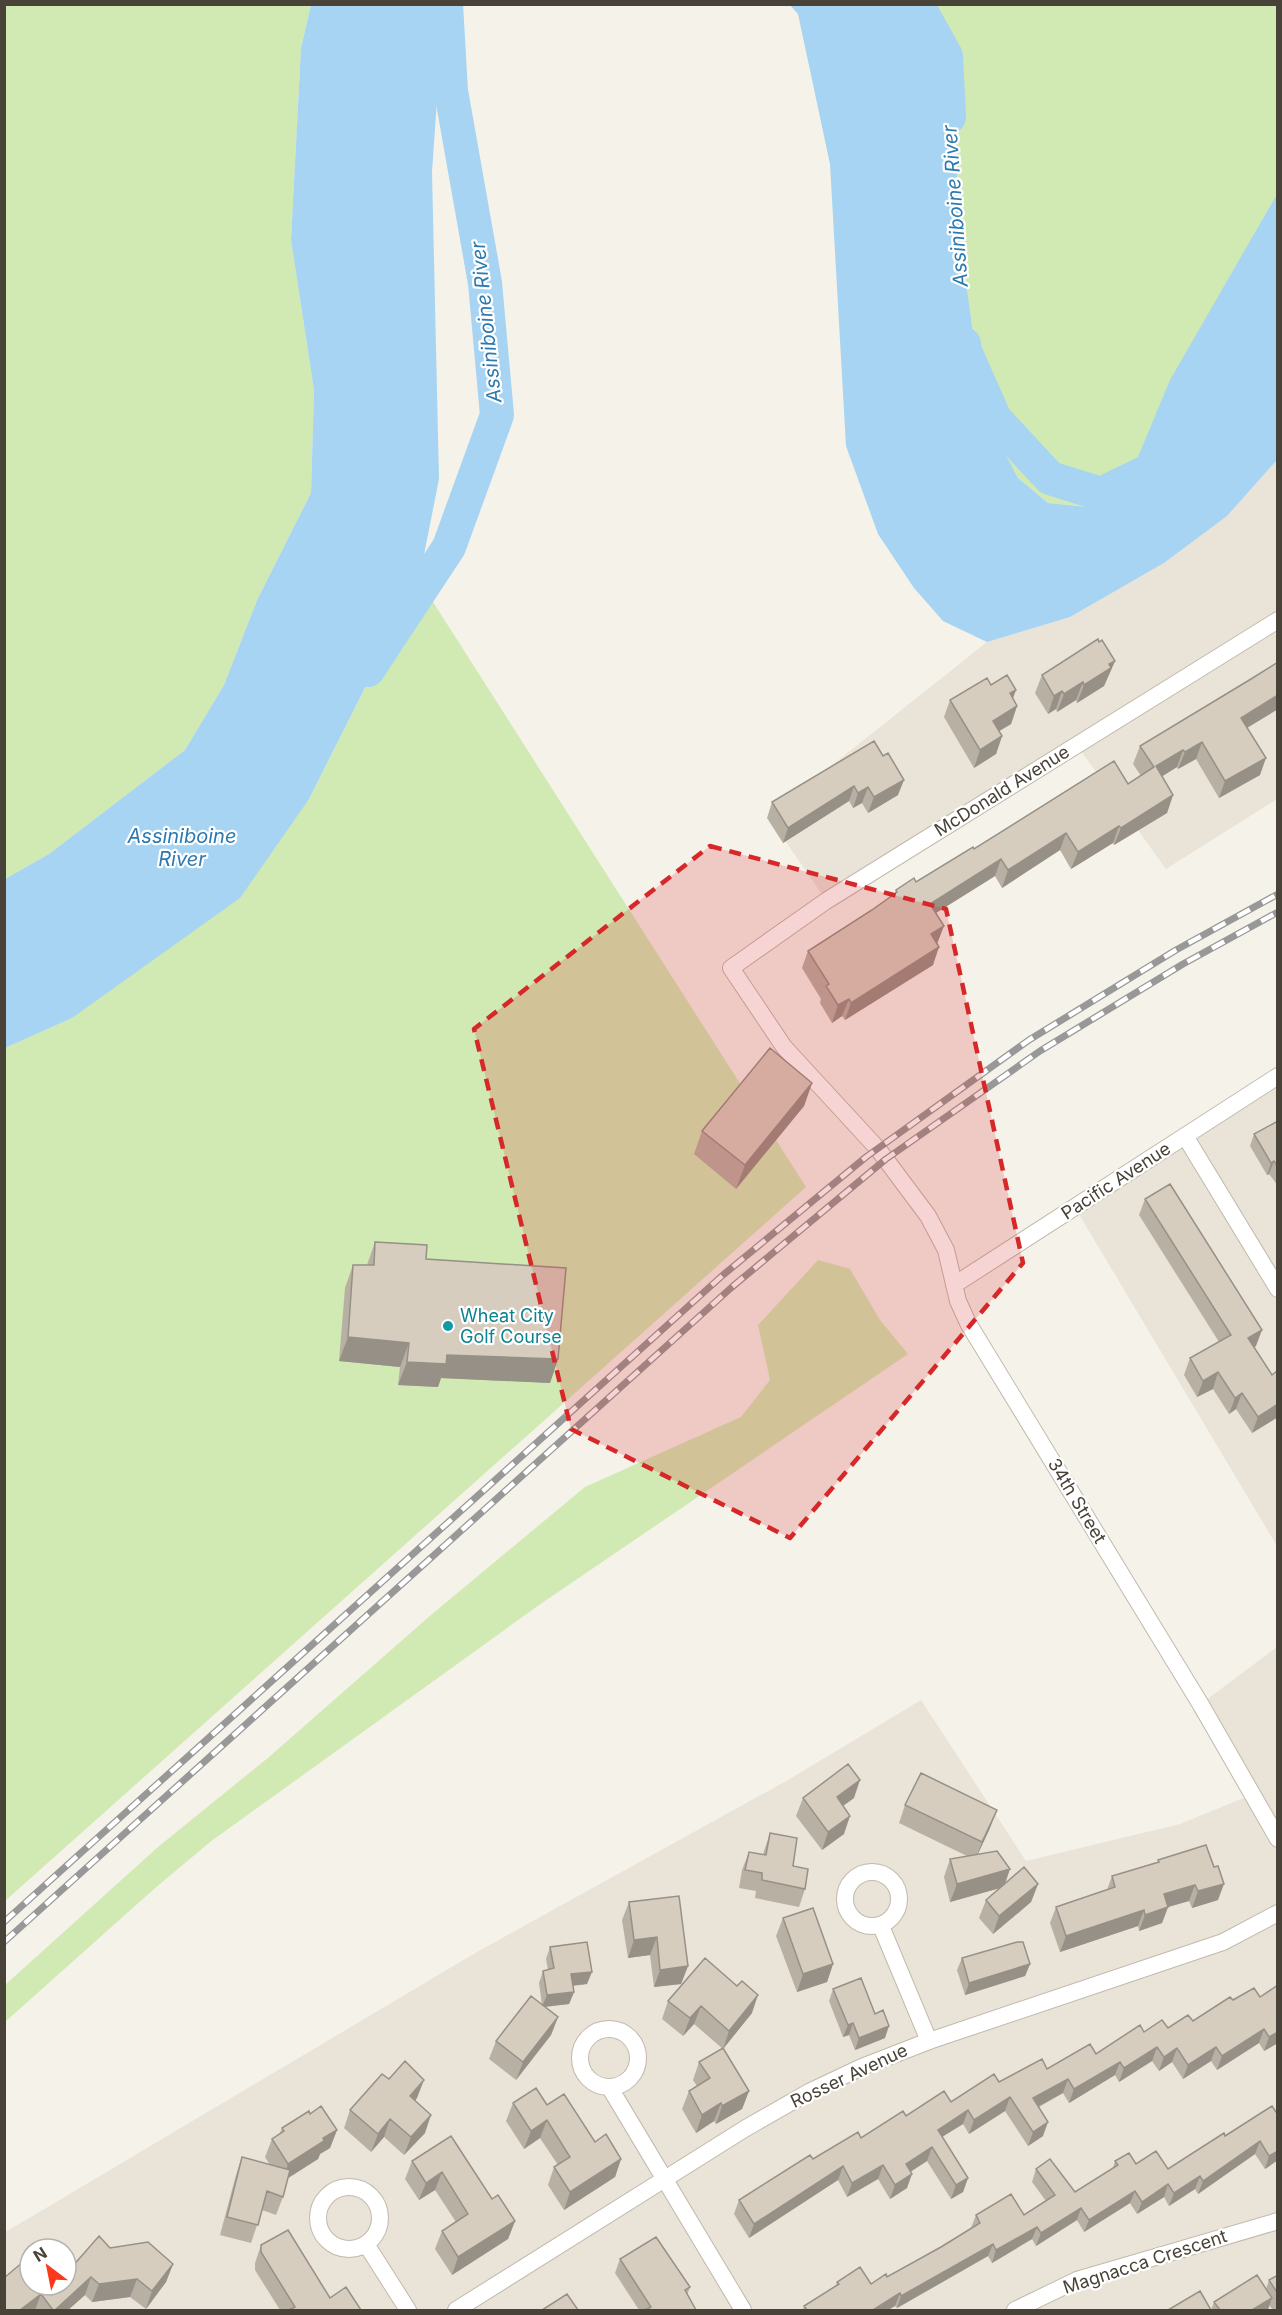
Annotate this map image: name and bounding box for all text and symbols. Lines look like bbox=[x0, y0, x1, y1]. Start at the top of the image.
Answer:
water label: Assiniboine River bbox=[937, 124, 973, 289]
water label: Assiniboine River bbox=[466, 240, 507, 405]
street label: McDonald Avenue bbox=[931, 741, 1073, 840]
water label: Assiniboine River bbox=[127, 824, 236, 871]
street label: Pacific Avenue bbox=[1057, 1138, 1174, 1224]
place label: Wheat City Golf Course bbox=[460, 1305, 562, 1347]
marker: Wheat City Golf Course bbox=[441, 1319, 455, 1333]
street label: 34th Street bbox=[1044, 1455, 1111, 1547]
street label: Rosser Avenue bbox=[787, 2039, 911, 2112]
street label: Magnacca Crescent bbox=[1060, 2225, 1230, 2298]
north arrow bbox=[18, 2237, 78, 2297]
text: N bbox=[30, 2243, 51, 2266]

